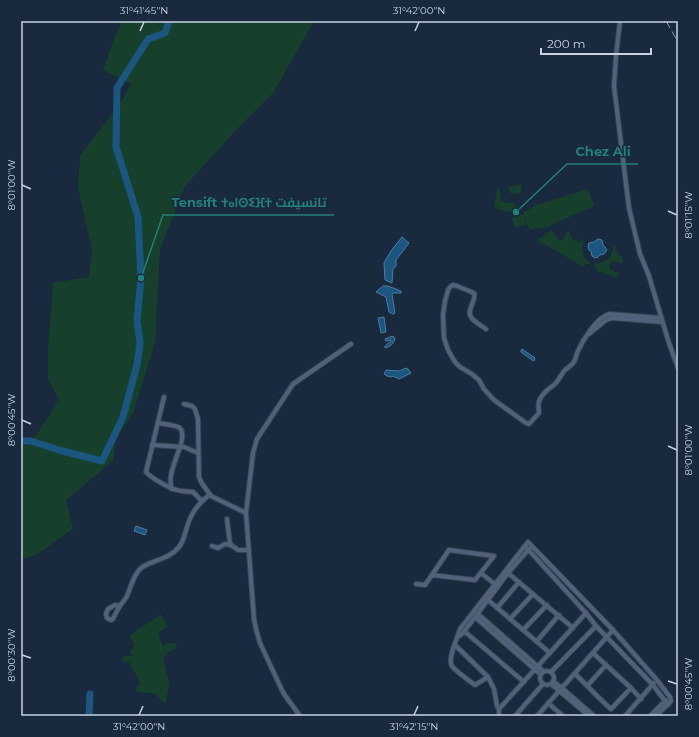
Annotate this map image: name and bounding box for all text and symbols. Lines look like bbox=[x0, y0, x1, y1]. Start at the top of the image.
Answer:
text: 31°41'45"N bbox=[120, 4, 168, 17]
text: 31°42'00"N bbox=[393, 4, 445, 17]
scale bar bbox=[541, 30, 651, 56]
text: 200 m bbox=[547, 36, 586, 51]
callout: Chez Ali bbox=[567, 139, 638, 164]
text: Chez Ali bbox=[575, 143, 631, 159]
text: 8°01'00"W bbox=[5, 159, 18, 211]
callout: Tensift ⵜⴰⵏⵙⵉⴼⵜ تانسيفت bbox=[163, 190, 334, 215]
text: 8°01'15"W bbox=[682, 191, 695, 239]
text: Tensift ⵜⴰⵏⵙⵉⴼⵜ تانسيفت bbox=[171, 194, 327, 210]
text: 8°00'45"W bbox=[5, 394, 18, 446]
text: 8°01'00"W bbox=[682, 424, 695, 476]
text: 8°00'30"W bbox=[5, 628, 18, 682]
text: 8°00'45"W bbox=[682, 658, 695, 710]
text: 31°42'00"N bbox=[113, 720, 165, 733]
text: 31°42'15"N bbox=[390, 720, 438, 733]

